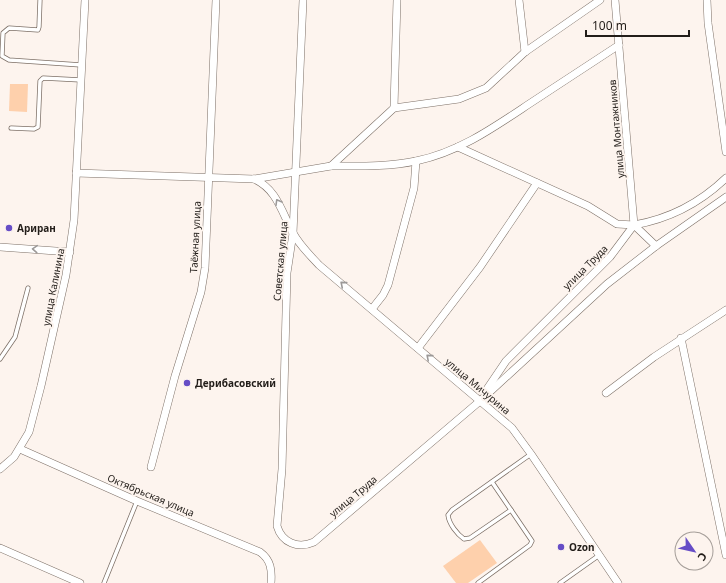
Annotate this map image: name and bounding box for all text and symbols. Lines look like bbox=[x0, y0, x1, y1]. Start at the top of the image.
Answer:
scale bar bbox=[586, 12, 689, 38]
text: 100 m bbox=[592, 17, 627, 34]
street label: улица Монтажников bbox=[605, 79, 627, 179]
one-way arrow bbox=[275, 199, 282, 206]
street label: Таёжная улица bbox=[186, 201, 204, 273]
street label: Советская улица bbox=[270, 220, 290, 302]
place label: Ариран bbox=[17, 221, 56, 235]
marker: Ариран bbox=[4, 223, 14, 233]
street label: улица Труда bbox=[559, 241, 611, 293]
one-way arrow bbox=[32, 245, 38, 254]
street label: улица Калинина bbox=[39, 247, 67, 327]
one-way arrow bbox=[340, 282, 347, 289]
one-way arrow bbox=[426, 355, 434, 362]
street label: улица Мичурина bbox=[442, 355, 514, 417]
place label: Дерибасовский bbox=[195, 376, 276, 390]
marker: Дерибасовский bbox=[182, 378, 192, 388]
street label: Октябрьская улица bbox=[105, 470, 197, 520]
street label: улица Труда bbox=[326, 472, 380, 520]
north arrow bbox=[674, 531, 714, 571]
place label: Ozon bbox=[569, 540, 595, 554]
marker: Ozon bbox=[556, 542, 566, 552]
text: С bbox=[694, 550, 711, 564]

